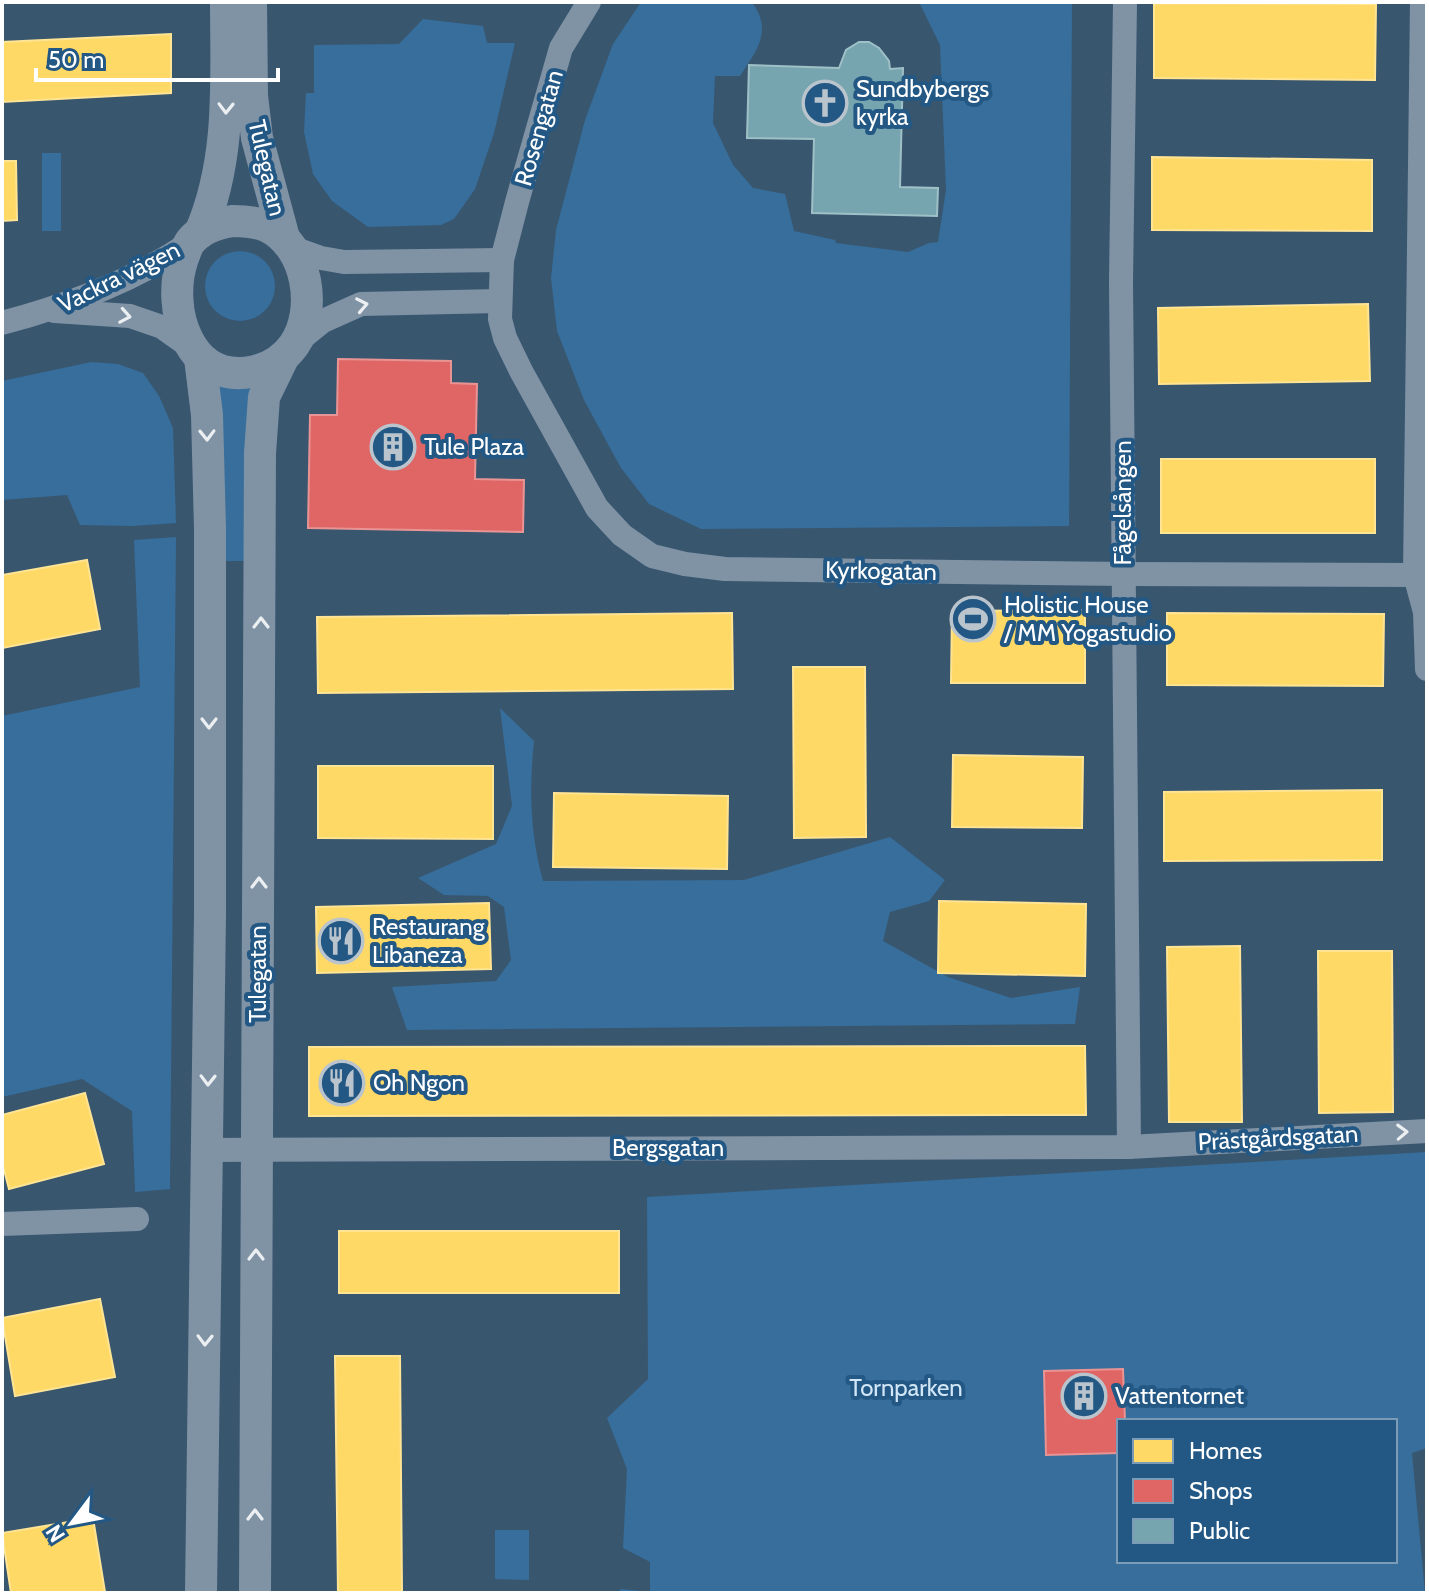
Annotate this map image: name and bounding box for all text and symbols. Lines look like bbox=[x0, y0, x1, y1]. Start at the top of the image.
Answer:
scale bar bbox=[36, 32, 278, 82]
text: 50 m bbox=[48, 45, 104, 74]
street label: Rosengatan bbox=[508, 67, 569, 189]
place label: Sundbybergs kyrka bbox=[856, 74, 989, 131]
church icon: Sundbybergs kyrka bbox=[801, 79, 849, 127]
one-way arrow bbox=[217, 102, 234, 115]
street label: Tulegatan bbox=[242, 117, 293, 219]
street label: Vackra vägen bbox=[53, 235, 184, 319]
one-way arrow bbox=[356, 297, 369, 314]
one-way arrow bbox=[118, 307, 131, 324]
building icon: Tule Plaza bbox=[369, 423, 417, 471]
one-way arrow bbox=[199, 429, 216, 442]
place label: Tule Plaza bbox=[424, 432, 525, 461]
street label: Fågelsången bbox=[1108, 440, 1137, 566]
street label: Kyrkogatan bbox=[825, 555, 937, 586]
place label: Holistic House / MM Yogastudio bbox=[1003, 590, 1172, 647]
sports icon: Holistic House / MM Yogastudio bbox=[949, 595, 997, 643]
one-way arrow bbox=[252, 616, 270, 629]
one-way arrow bbox=[200, 717, 218, 730]
one-way arrow bbox=[250, 876, 268, 889]
place label: Restaurang Libaneza bbox=[372, 912, 486, 969]
restaurant icon: Restaurang Libaneza bbox=[317, 917, 365, 965]
street label: Tulegatan bbox=[243, 925, 272, 1023]
restaurant icon: Oh Ngon bbox=[318, 1059, 366, 1107]
place label: Oh Ngon bbox=[373, 1068, 465, 1097]
one-way arrow bbox=[199, 1074, 217, 1087]
street label: Prästgårdsgatan bbox=[1197, 1119, 1359, 1156]
one-way arrow bbox=[1396, 1123, 1409, 1140]
street label: Bergsgatan bbox=[612, 1133, 724, 1162]
one-way arrow bbox=[247, 1248, 265, 1261]
one-way arrow bbox=[196, 1334, 213, 1347]
building icon: Vattentornet bbox=[1060, 1372, 1108, 1420]
park label: Tornparken bbox=[849, 1373, 963, 1402]
place label: Vattentornet bbox=[1115, 1381, 1244, 1410]
legend bbox=[1117, 1419, 1397, 1563]
text: Homes bbox=[1189, 1436, 1262, 1465]
text: Shops bbox=[1189, 1476, 1252, 1505]
north arrow bbox=[32, 1483, 112, 1563]
one-way arrow bbox=[246, 1508, 264, 1521]
text: Public bbox=[1189, 1516, 1250, 1545]
text: N bbox=[40, 1520, 71, 1547]

